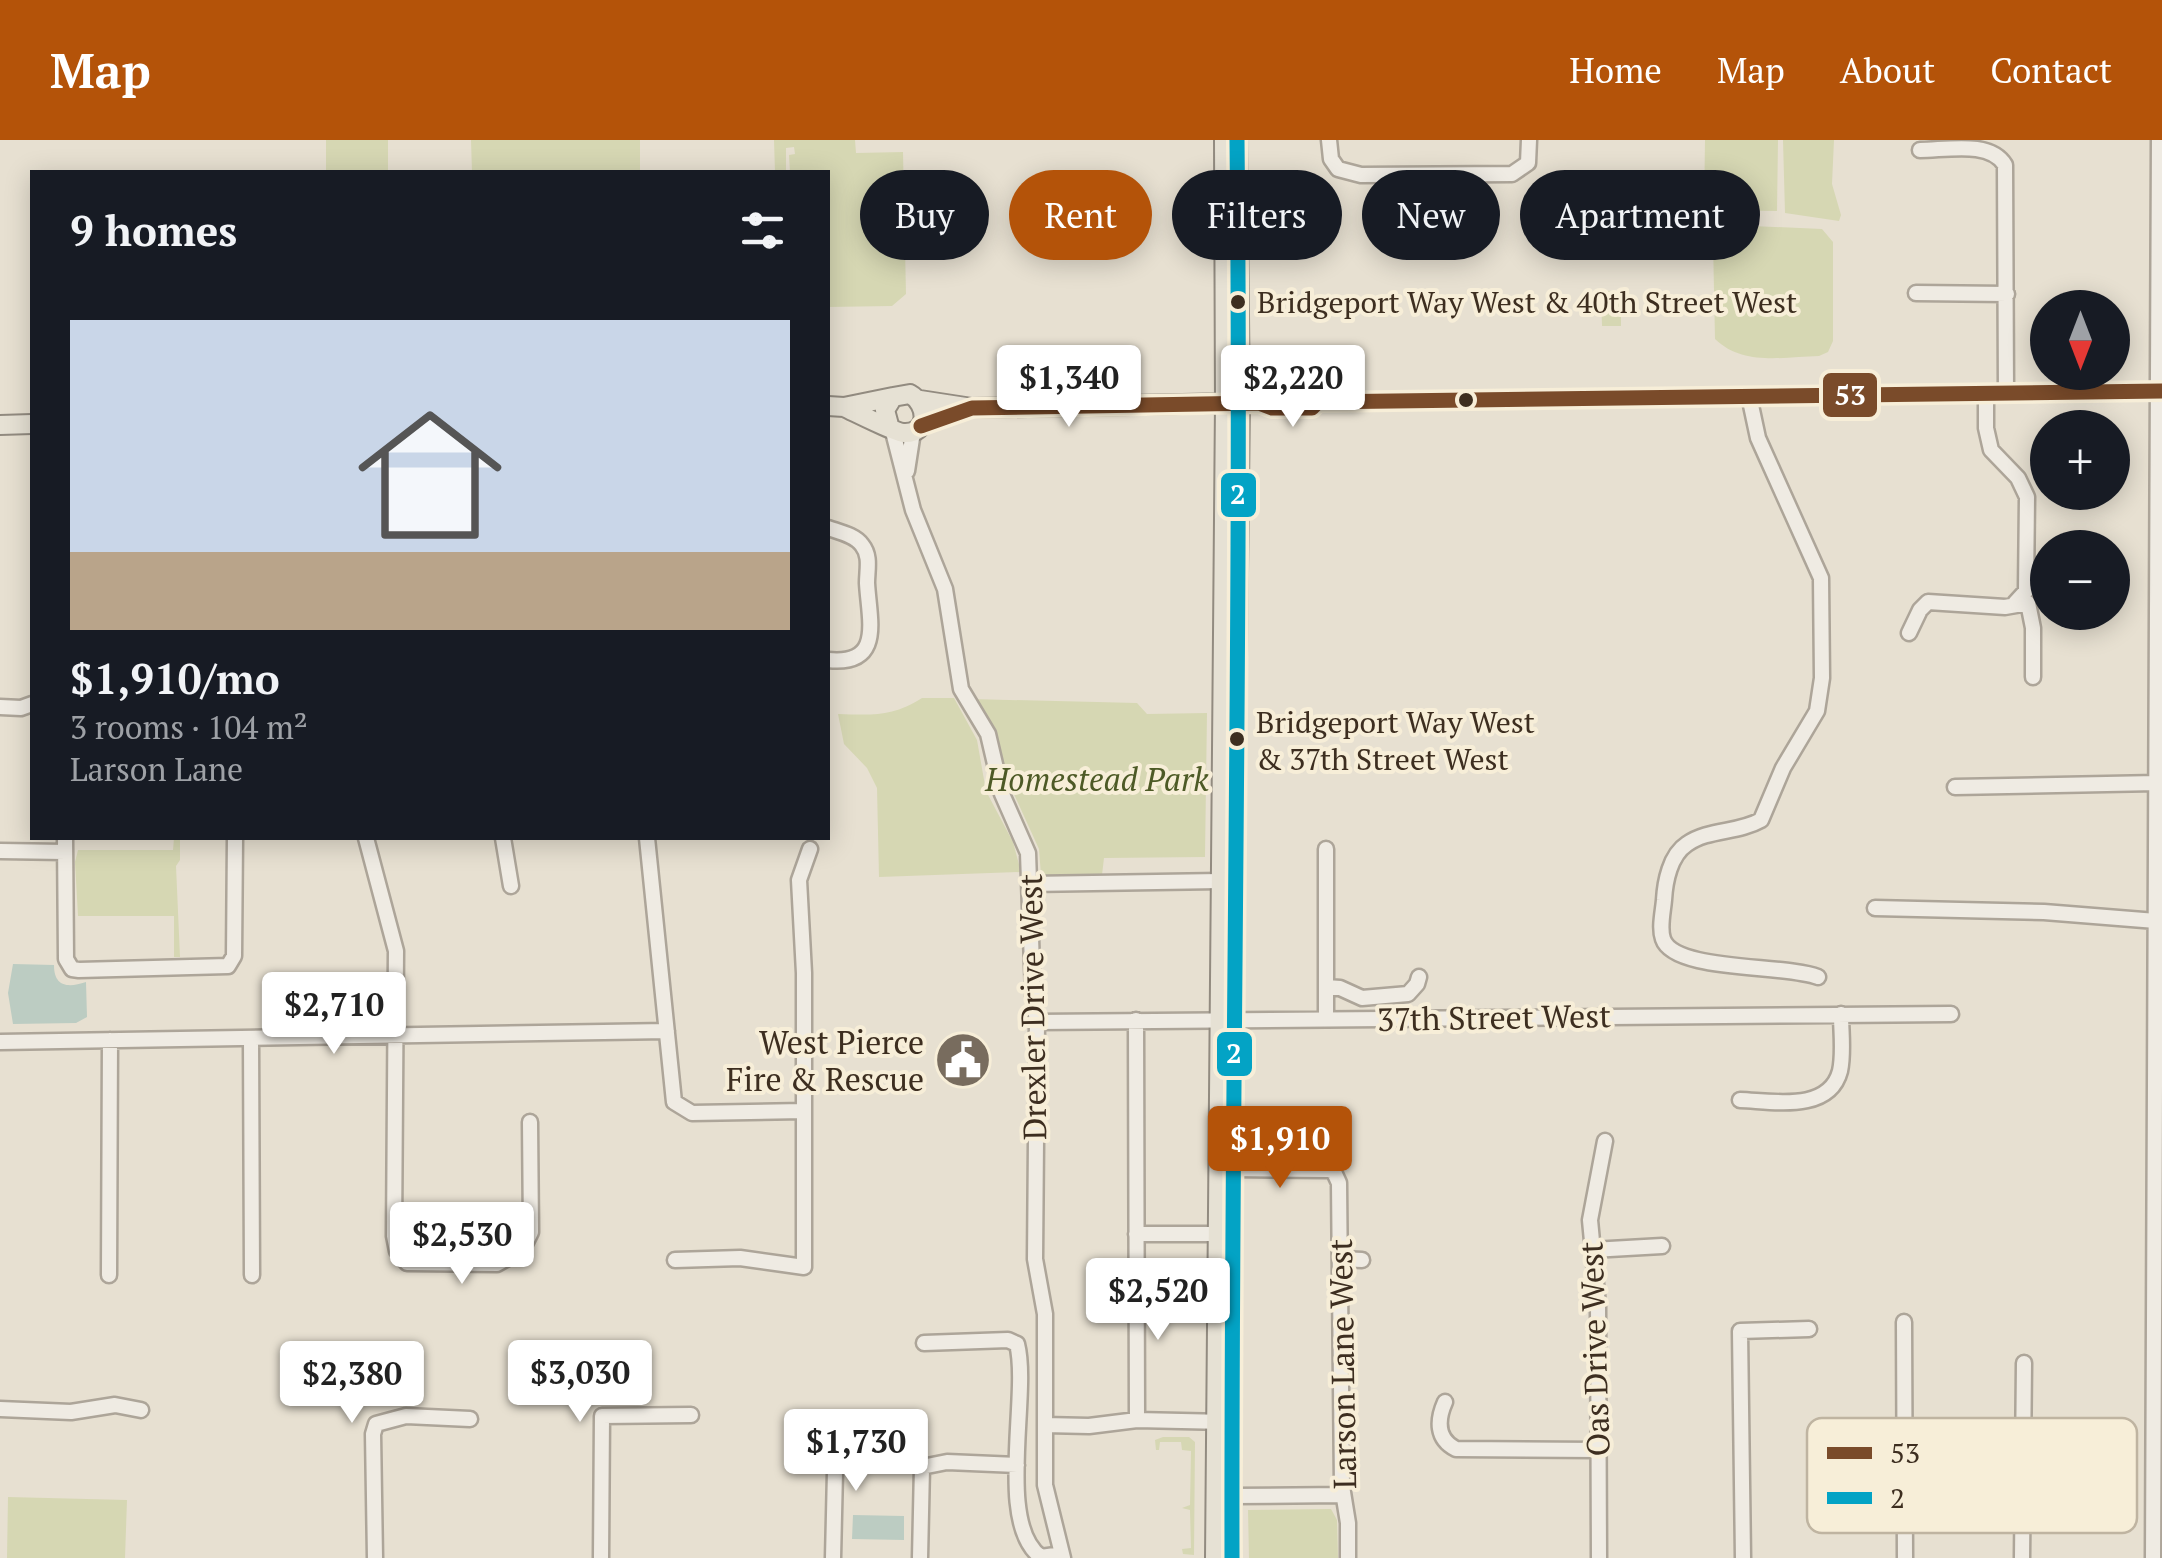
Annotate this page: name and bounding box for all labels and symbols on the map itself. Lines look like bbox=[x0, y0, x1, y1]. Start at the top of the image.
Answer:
place label: Bridgeport Way West & 40th Street West bbox=[1257, 282, 1797, 322]
north arrow bbox=[2030, 290, 2130, 390]
marker: Bridgeport Way West & 40th Street West bbox=[1228, 292, 1248, 312]
pin: $1,340 bbox=[988, 345, 1150, 430]
pin: $2,220 bbox=[1212, 345, 1374, 430]
line badge: 53 bbox=[1821, 371, 1879, 419]
text: 53 bbox=[1834, 376, 1866, 413]
unlabelled marker bbox=[1456, 390, 1476, 410]
line badge: 2 bbox=[1219, 471, 1258, 519]
text: 2 bbox=[1230, 475, 1246, 512]
place label: Bridgeport Way West & 37th Street West bbox=[1256, 702, 1535, 779]
marker: Bridgeport Way West & 37th Street West bbox=[1227, 729, 1247, 749]
park label: Homestead Park bbox=[984, 758, 1209, 800]
street label: Drexler Drive West bbox=[1009, 873, 1055, 1141]
pin: $2,710 bbox=[253, 972, 415, 1057]
street label: 37th Street West bbox=[1377, 994, 1611, 1040]
place label: West Pierce Fire & Rescue bbox=[726, 1021, 924, 1100]
public building icon: West Pierce Fire & Rescue bbox=[933, 1030, 993, 1090]
line badge: 2 bbox=[1215, 1030, 1254, 1078]
text: 2 bbox=[1226, 1034, 1242, 1071]
pin: $1,910 bbox=[1199, 1106, 1361, 1191]
pin: $2,530 bbox=[381, 1202, 543, 1287]
street label: Larson Lane West bbox=[1319, 1238, 1365, 1490]
street label: Oas Drive West bbox=[1569, 1241, 1619, 1457]
pin: $2,520 bbox=[1077, 1258, 1239, 1343]
pin: $3,030 bbox=[499, 1340, 661, 1425]
pin: $2,380 bbox=[271, 1341, 433, 1426]
pin: $1,730 bbox=[775, 1409, 937, 1494]
legend bbox=[1807, 1418, 2137, 1533]
text: 53 bbox=[1890, 1434, 1920, 1471]
text: 2 bbox=[1890, 1479, 1905, 1516]

